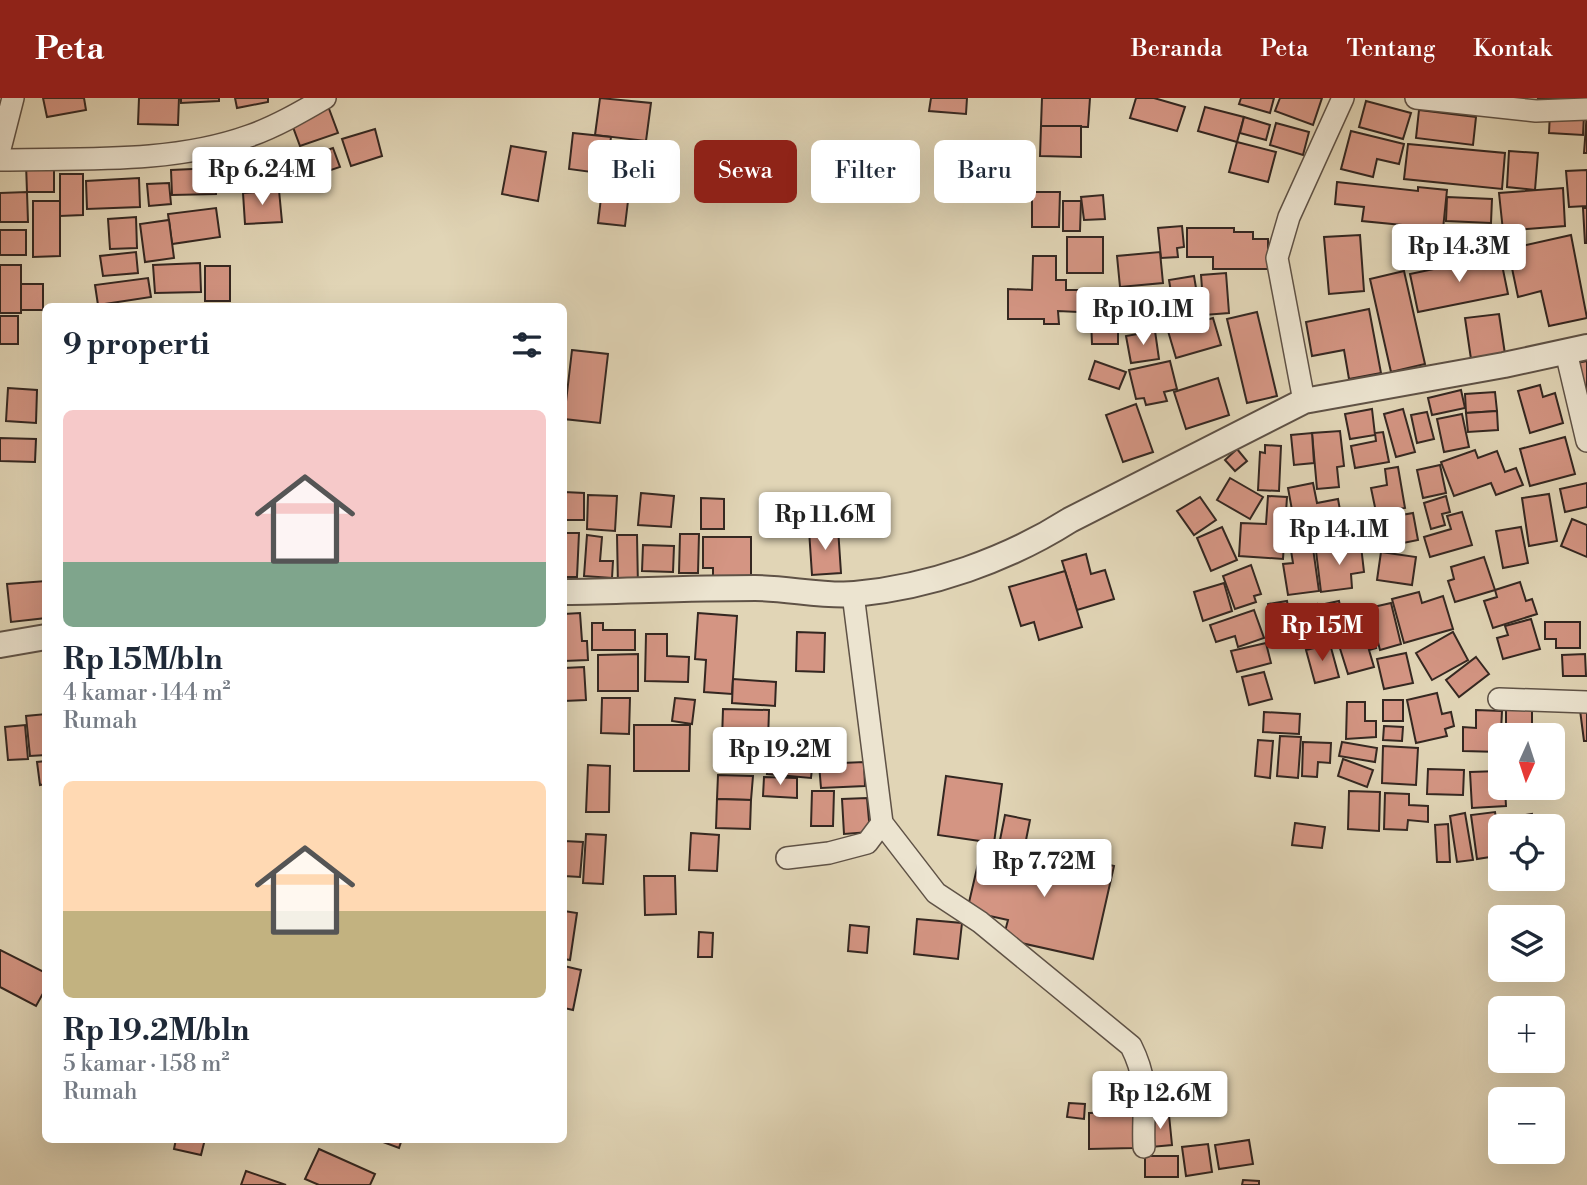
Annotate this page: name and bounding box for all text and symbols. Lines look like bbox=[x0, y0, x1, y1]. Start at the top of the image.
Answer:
text: Peta bbox=[35, 29, 104, 70]
text: Beranda bbox=[1131, 34, 1222, 64]
text: Peta bbox=[1260, 34, 1308, 64]
text: Tentang bbox=[1346, 34, 1435, 64]
text: Kontak bbox=[1473, 34, 1552, 64]
chip: Beli bbox=[588, 140, 680, 203]
chip: Sewa bbox=[694, 140, 797, 203]
chip: Filter bbox=[811, 140, 920, 203]
chip: Baru bbox=[934, 140, 1036, 203]
pin: Rp 6.24M bbox=[190, 148, 334, 207]
text: Rp 6.24M bbox=[208, 156, 316, 184]
pin: Rp 14.3M bbox=[1387, 225, 1531, 284]
text: Rp 14.3M bbox=[1408, 233, 1510, 261]
pin: Rp 10.1M bbox=[1071, 288, 1215, 347]
text: Rp 10.1M bbox=[1092, 296, 1194, 324]
text: 9 properti bbox=[63, 326, 210, 364]
icon: filters bbox=[508, 326, 546, 364]
icon: home bbox=[242, 456, 368, 582]
pin: Rp 11.6M bbox=[753, 492, 897, 552]
text: Rp 11.6M bbox=[775, 501, 875, 529]
pin: Rp 14.1M bbox=[1267, 508, 1411, 567]
text: Rp 14.1M bbox=[1289, 516, 1389, 544]
pin: Rp 15M bbox=[1265, 603, 1379, 663]
text: Rp 15M bbox=[1281, 612, 1363, 640]
text: Rp 15M/bln bbox=[63, 641, 223, 679]
text: 4 kamar · 144 m² bbox=[63, 679, 231, 707]
text: Rumah bbox=[63, 707, 138, 735]
north arrow bbox=[1488, 723, 1564, 800]
map controls bbox=[1488, 723, 1565, 1164]
pin: Rp 19.2M bbox=[708, 728, 852, 787]
text: Rp 19.2M bbox=[729, 736, 831, 764]
button: locate bbox=[1488, 814, 1565, 891]
icon: home bbox=[242, 827, 368, 953]
pin: Rp 7.72M bbox=[972, 840, 1116, 899]
text: Rp 7.72M bbox=[993, 848, 1095, 876]
button: layers bbox=[1488, 905, 1565, 982]
button: + bbox=[1488, 996, 1565, 1073]
text: Rp 19.2M/bln bbox=[63, 1012, 250, 1050]
text: 5 kamar · 158 m² bbox=[63, 1050, 229, 1078]
pin: Rp 12.6M bbox=[1088, 1072, 1232, 1131]
text: Rumah bbox=[63, 1078, 138, 1106]
text: Rp 12.6M bbox=[1108, 1080, 1212, 1108]
button: − bbox=[1488, 1087, 1565, 1164]

